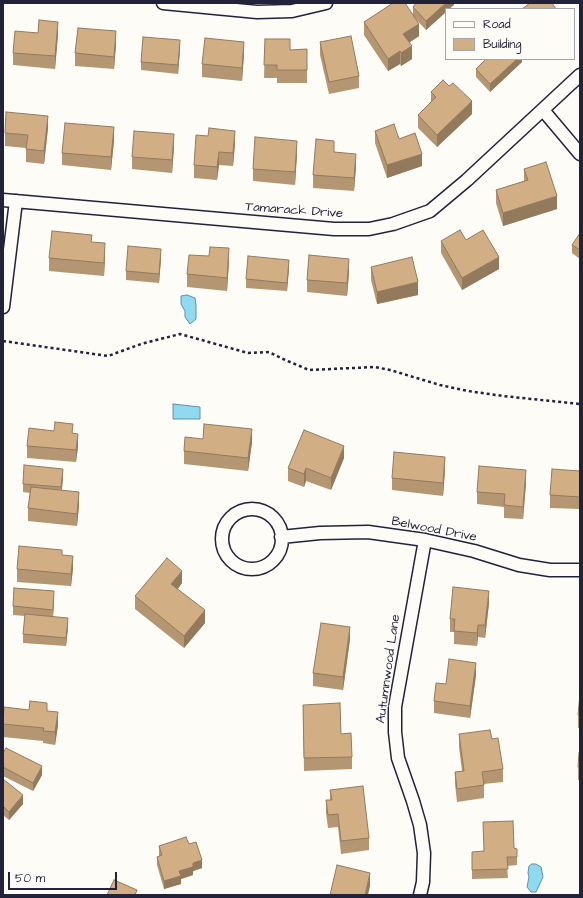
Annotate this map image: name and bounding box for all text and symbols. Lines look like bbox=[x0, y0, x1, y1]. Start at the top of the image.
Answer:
legend bbox=[445, 8, 575, 60]
text: Road bbox=[483, 16, 511, 33]
text: Building bbox=[483, 36, 521, 53]
street label: Tamarack Drive bbox=[245, 200, 343, 222]
street label: Belwood Drive bbox=[390, 514, 478, 546]
street label: Autumnwood Lane bbox=[374, 614, 404, 724]
scale bar bbox=[10, 864, 119, 890]
text: 50 m bbox=[15, 870, 45, 887]

